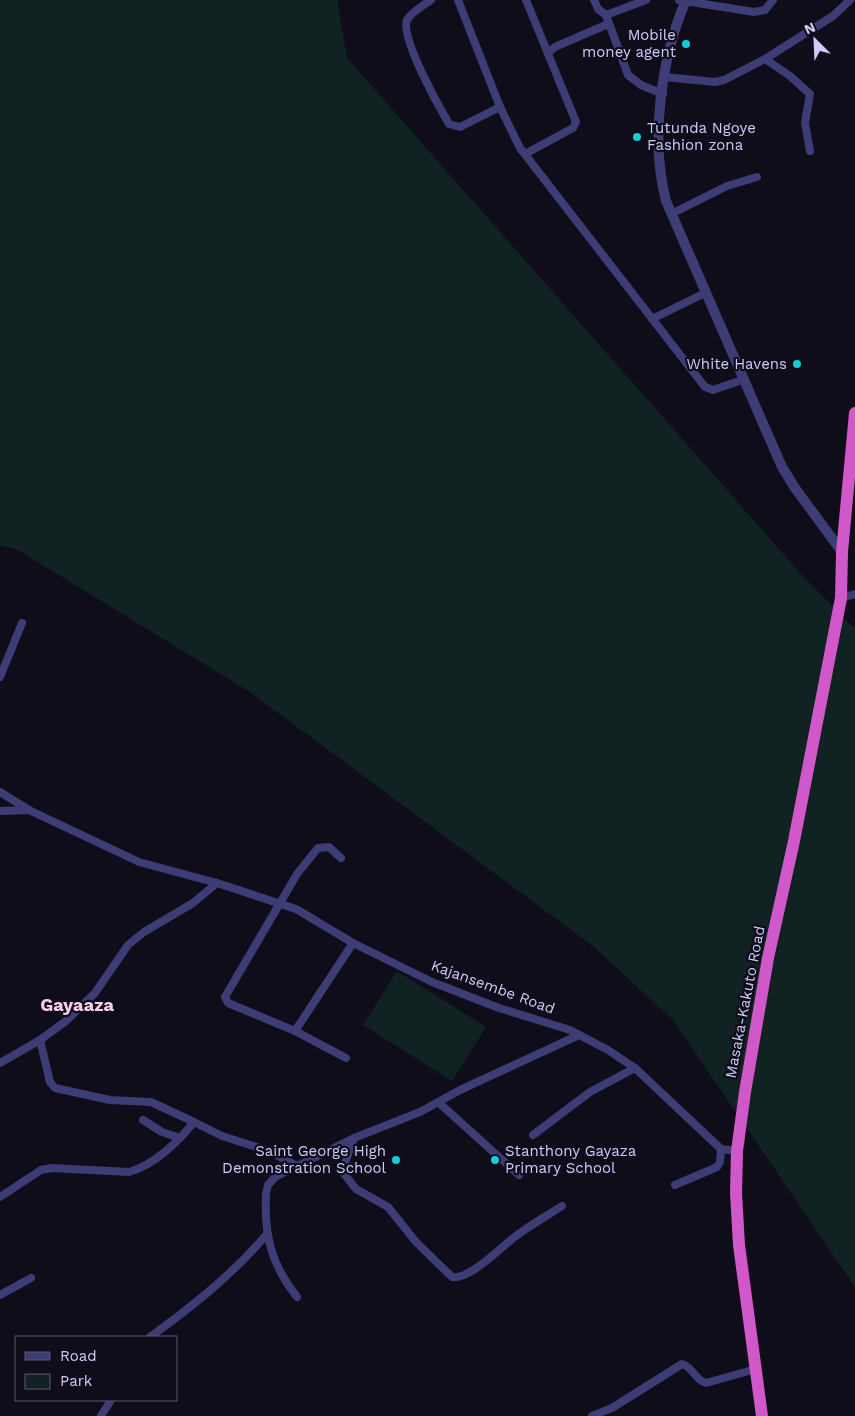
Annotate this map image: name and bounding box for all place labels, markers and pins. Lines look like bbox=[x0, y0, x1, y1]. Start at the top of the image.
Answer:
place label: Mobile money agent bbox=[582, 26, 677, 61]
marker: Mobile money agent bbox=[680, 38, 692, 50]
place label: Tutunda Ngoye Fashion zona bbox=[647, 119, 756, 154]
marker: Tutunda Ngoye Fashion zona bbox=[631, 131, 643, 143]
place label: White Havens bbox=[686, 355, 787, 373]
marker: White Havens bbox=[791, 358, 803, 370]
place label: Saint George High Demonstration School bbox=[222, 1142, 386, 1177]
place label: Stanthony Gayaza Primary School bbox=[505, 1142, 637, 1177]
marker: Saint George High Demonstration School bbox=[390, 1154, 402, 1166]
marker: Stanthony Gayaza Primary School bbox=[489, 1154, 501, 1166]

